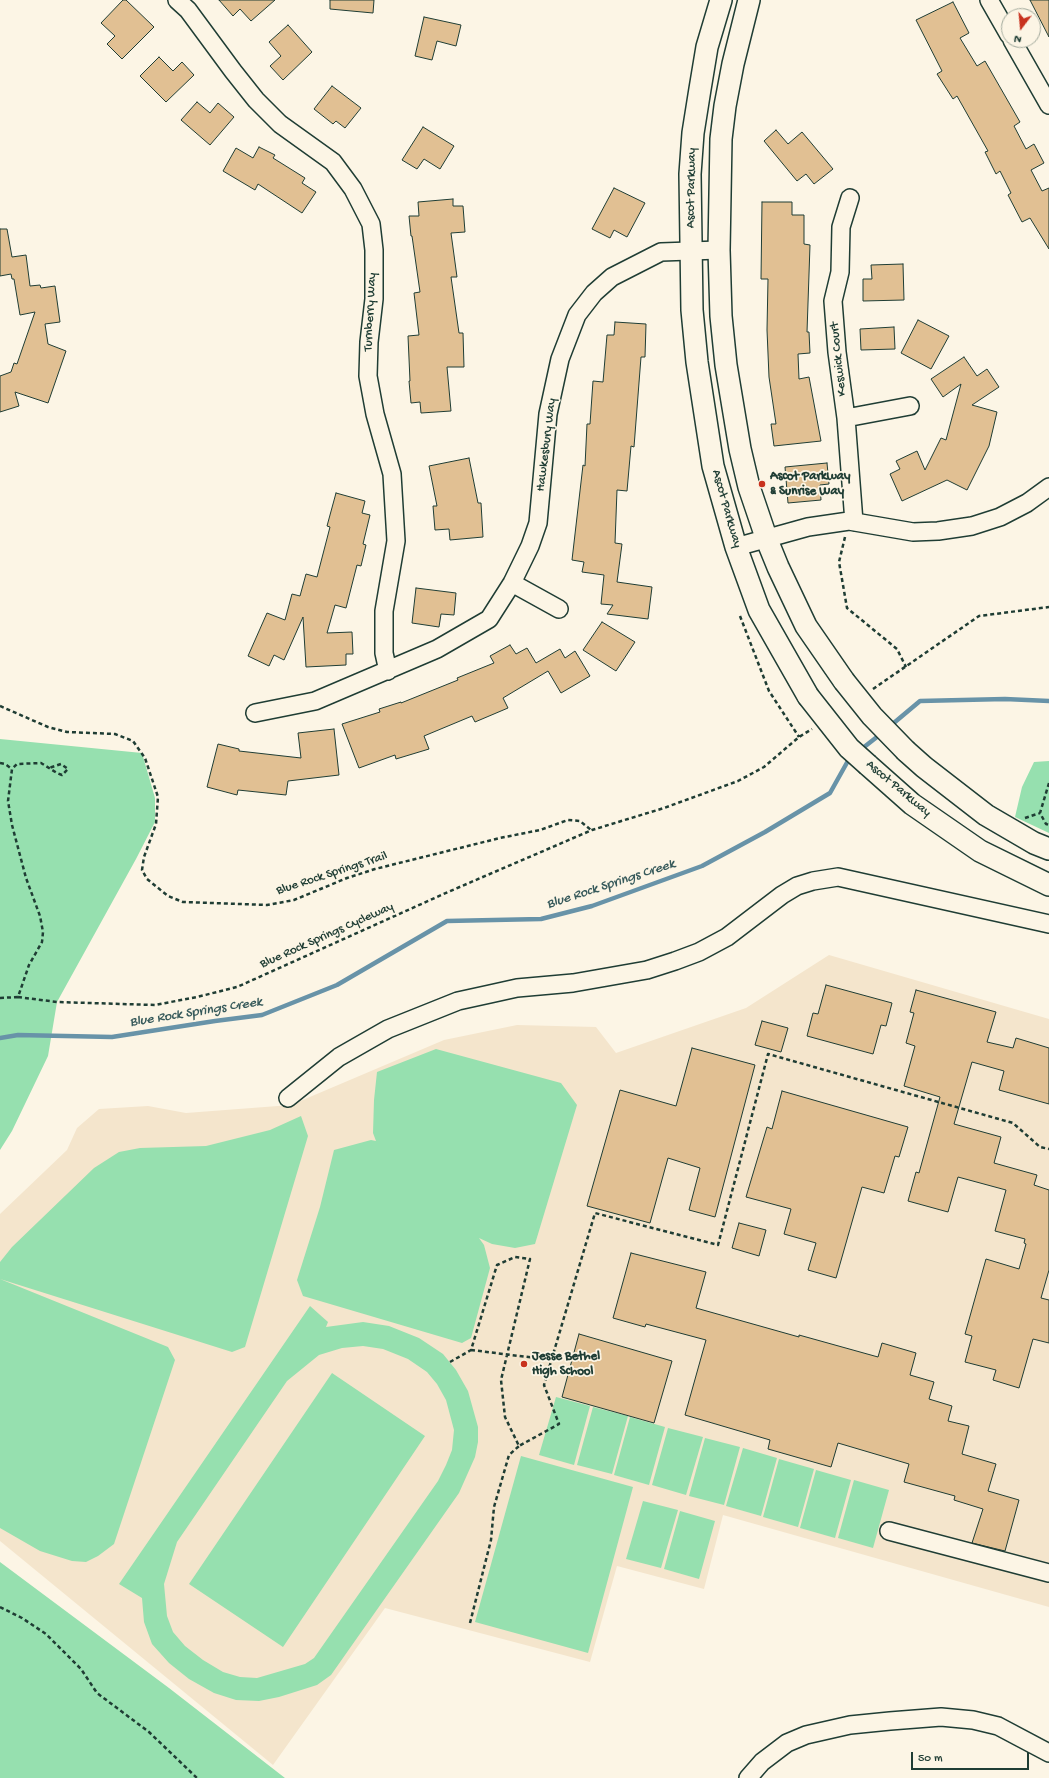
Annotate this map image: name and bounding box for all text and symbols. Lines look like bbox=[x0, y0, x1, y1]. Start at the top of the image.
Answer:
north arrow bbox=[1001, 8, 1041, 48]
text: N bbox=[1013, 32, 1023, 45]
street label: Ascot Parkway bbox=[683, 148, 701, 228]
street label: Turnberry Way bbox=[361, 272, 381, 352]
street label: Keswick Court bbox=[827, 321, 851, 397]
street label: Hawkesbury Way bbox=[534, 398, 560, 492]
street label: Ascot Parkway bbox=[707, 468, 745, 550]
place label: Ascot Parkway & Sunrise Way bbox=[770, 469, 850, 500]
marker: Ascot Parkway & Sunrise Way bbox=[757, 479, 767, 489]
street label: Ascot Parkway bbox=[862, 757, 934, 821]
street label: Blue Rock Springs Trail bbox=[274, 849, 390, 899]
water label: Blue Rock Springs Creek bbox=[545, 856, 677, 914]
street label: Blue Rock Springs Cycleway bbox=[258, 899, 396, 973]
water label: Blue Rock Springs Creek bbox=[129, 994, 263, 1032]
place label: Jesse Bethel High School bbox=[532, 1349, 600, 1380]
marker: Jesse Bethel High School bbox=[519, 1359, 529, 1369]
scale bar bbox=[913, 1744, 1031, 1770]
text: 50 m bbox=[918, 1752, 943, 1766]

